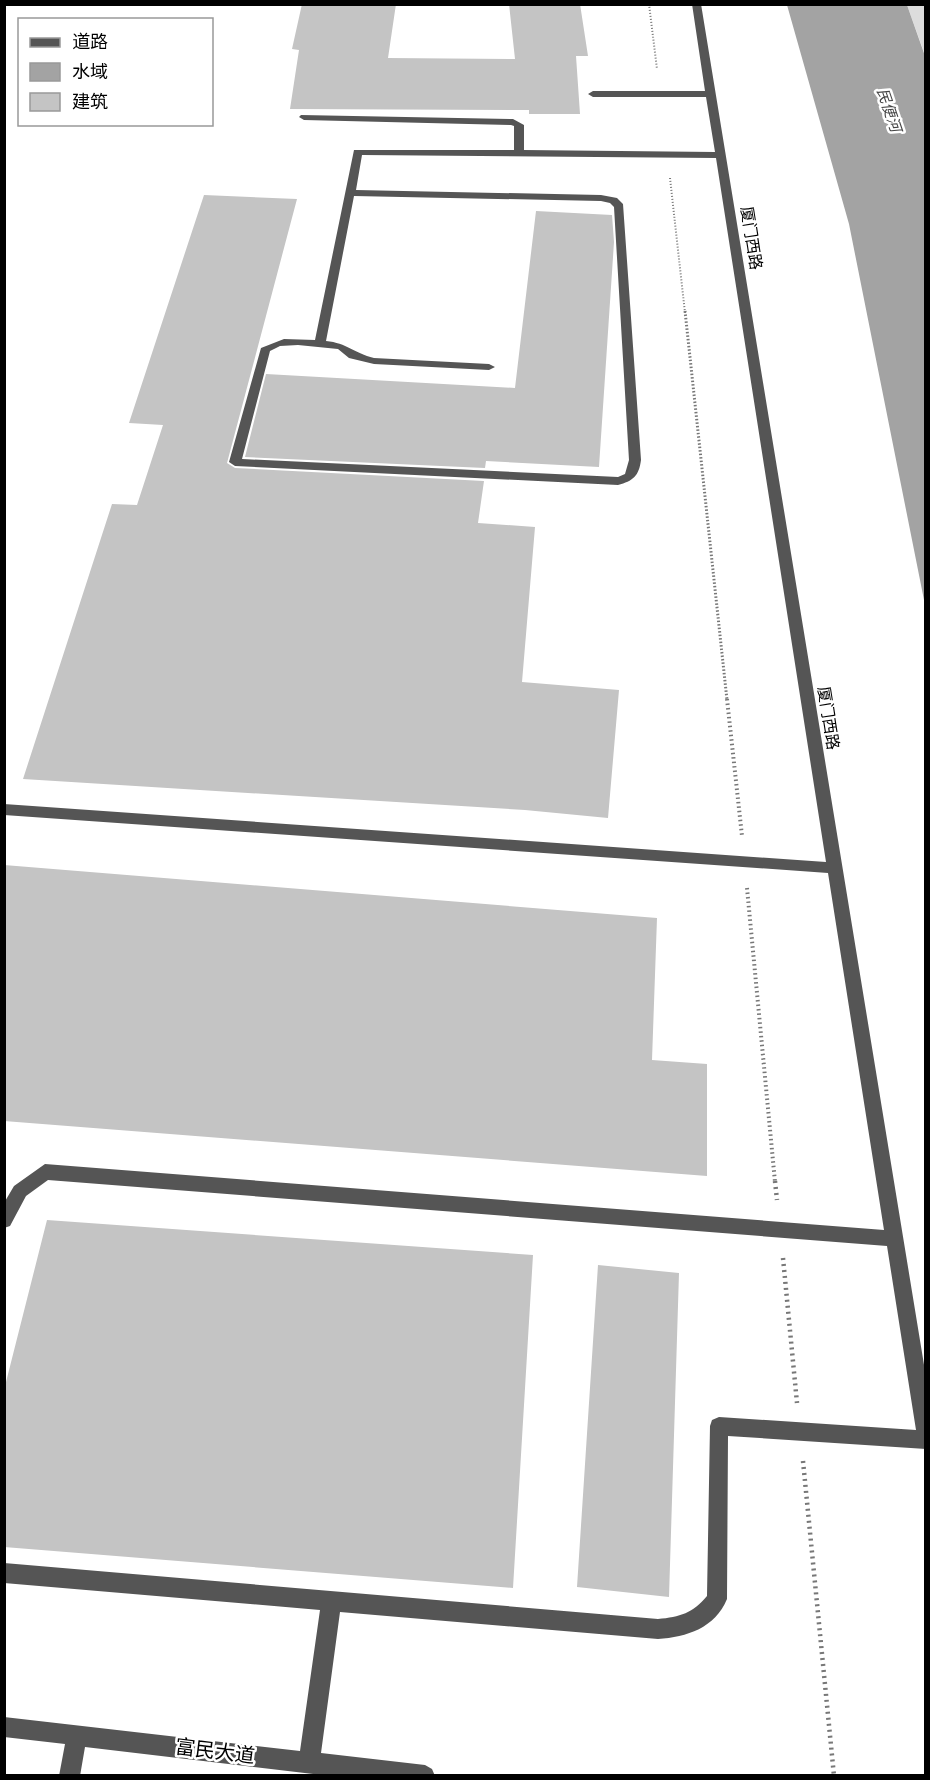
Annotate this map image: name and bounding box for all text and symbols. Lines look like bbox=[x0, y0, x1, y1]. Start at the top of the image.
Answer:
legend bbox=[18, 18, 213, 126]
text: 道路 bbox=[72, 32, 108, 52]
text: 水域 bbox=[72, 62, 108, 82]
water label: 民便河 bbox=[874, 86, 906, 137]
text: 建筑 bbox=[72, 92, 108, 112]
street label: 厦门西路 bbox=[738, 205, 765, 271]
street label: 厦门西路 bbox=[815, 685, 842, 751]
street label: 富民大道 bbox=[174, 1735, 256, 1767]

